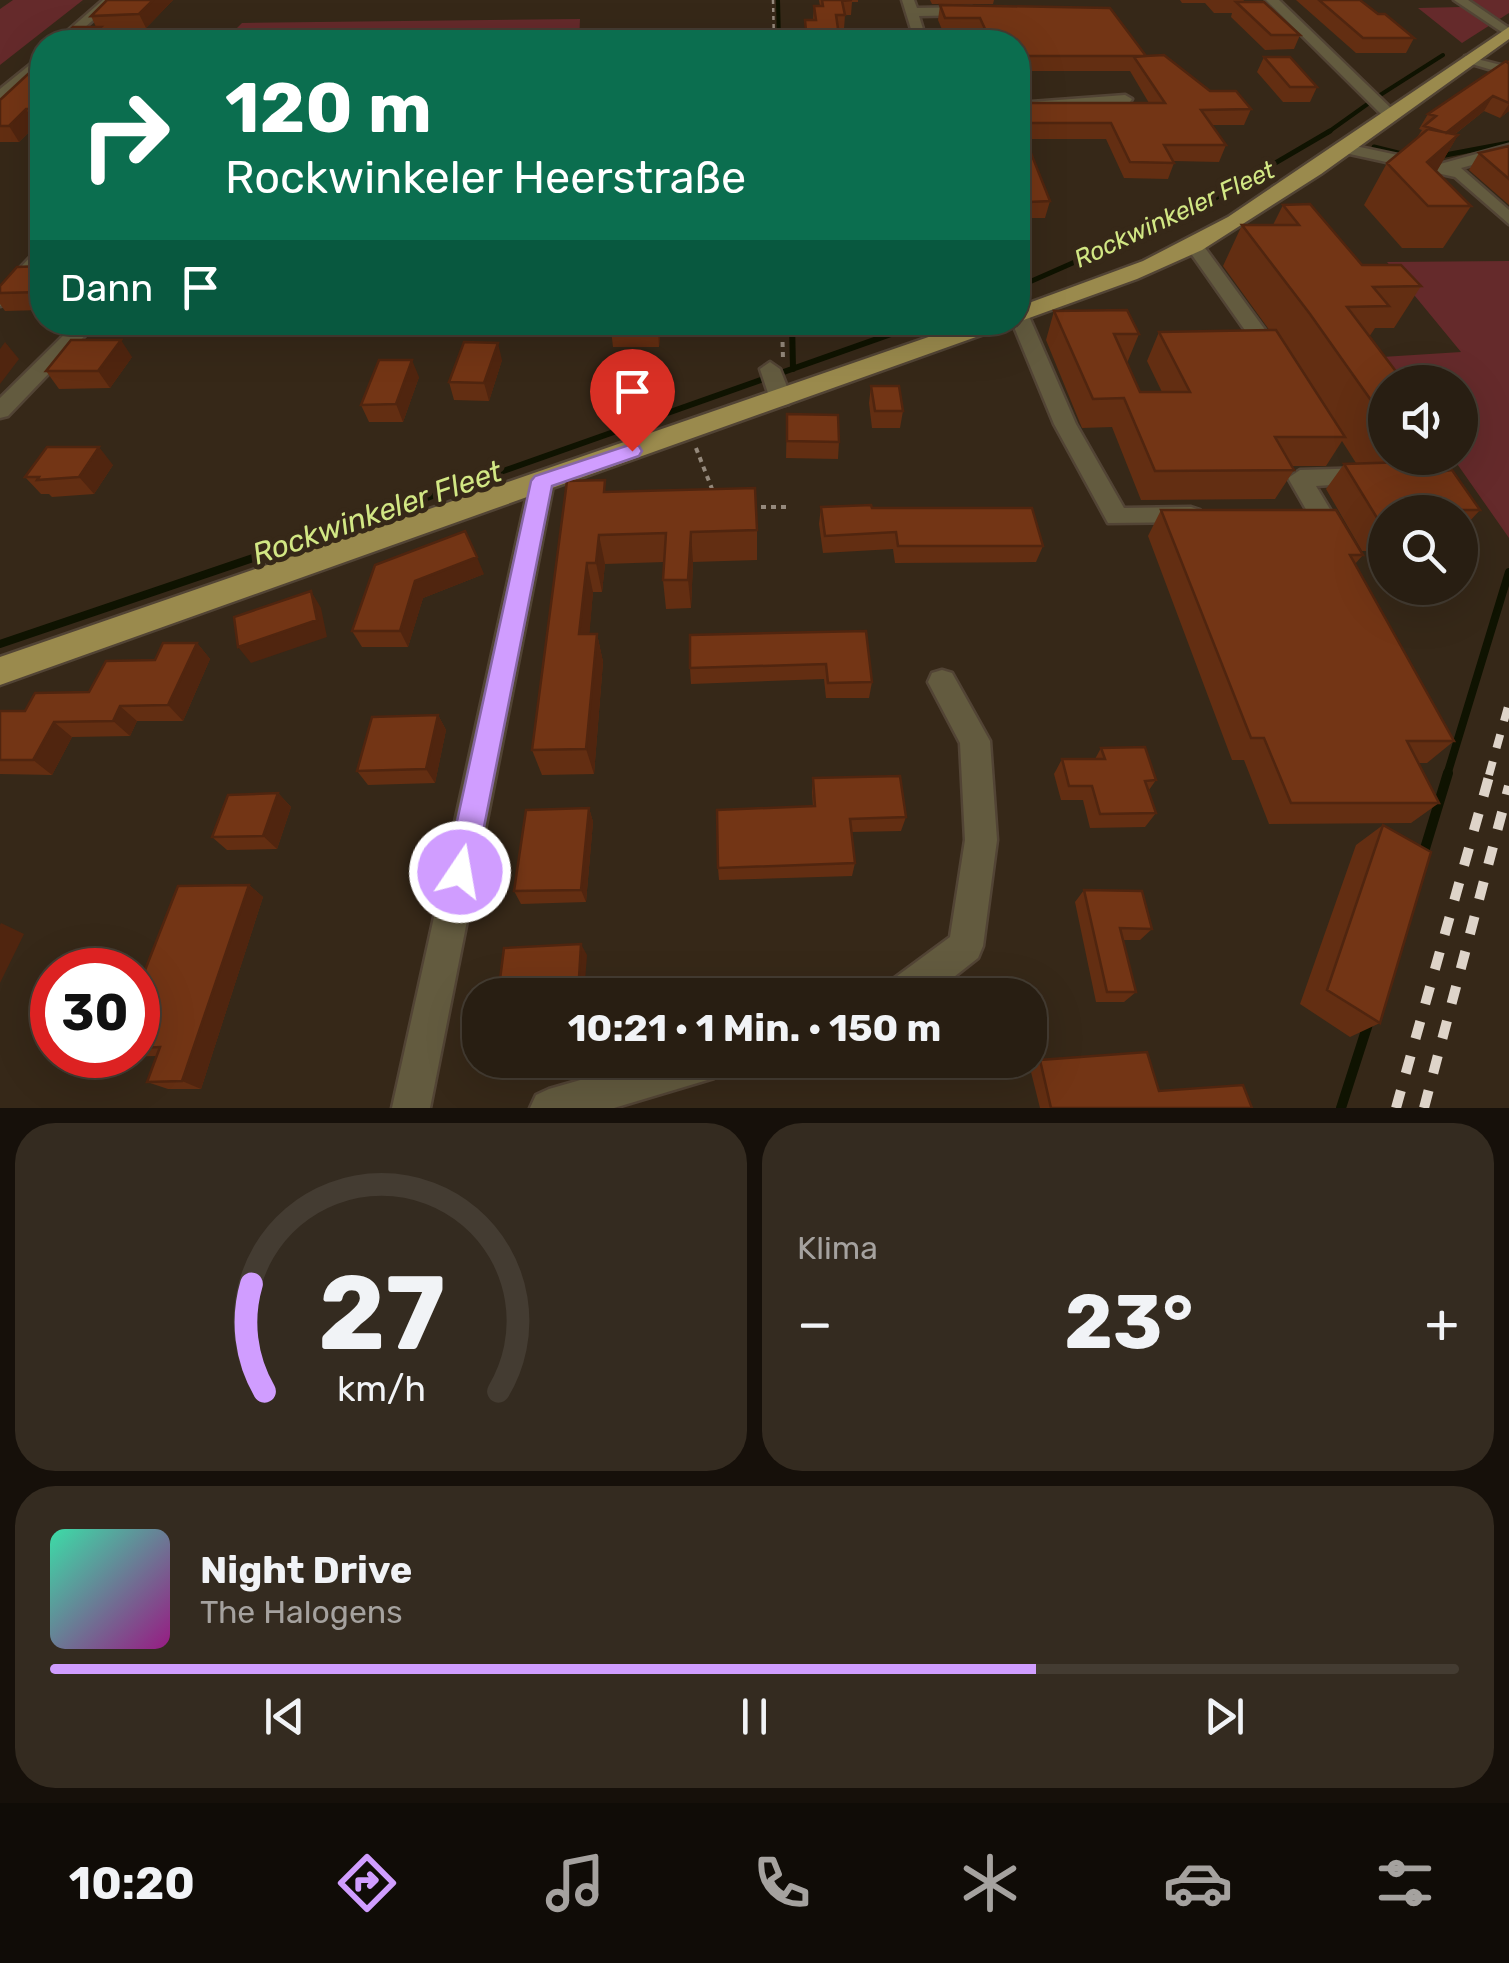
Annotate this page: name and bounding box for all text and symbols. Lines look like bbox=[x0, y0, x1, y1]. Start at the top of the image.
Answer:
text: 120 m bbox=[225, 67, 432, 150]
icon: right bbox=[60, 70, 190, 200]
text: Rockwinkeler Heerstraße bbox=[225, 151, 746, 204]
water label: Rockwinkeler Fleet bbox=[1069, 155, 1280, 274]
icon: arrive bbox=[173, 260, 228, 315]
text: Dann bbox=[60, 265, 153, 311]
pin bbox=[590, 349, 675, 452]
icon: arrive bbox=[605, 364, 660, 419]
map controls bbox=[1368, 365, 1478, 605]
button: sound bbox=[1368, 365, 1478, 475]
water label: Rockwinkeler Fleet bbox=[247, 453, 507, 573]
button: search bbox=[1368, 495, 1478, 605]
position arrow bbox=[408, 820, 512, 924]
speed limit sign: 30 bbox=[30, 948, 160, 1078]
text: 10:21 · 1 Min. · 150 m bbox=[568, 1005, 941, 1051]
text: Klima bbox=[797, 1229, 878, 1267]
text: 27 bbox=[317, 1252, 445, 1375]
text: 23° bbox=[1064, 1278, 1193, 1367]
text: − bbox=[797, 1291, 833, 1356]
text: + bbox=[1425, 1291, 1459, 1356]
text: km/h bbox=[336, 1368, 426, 1410]
text: Night Drive bbox=[200, 1547, 412, 1593]
text: The Halogens bbox=[200, 1593, 403, 1631]
icon: previous bbox=[257, 1689, 312, 1744]
icon: pause bbox=[727, 1689, 782, 1744]
icon: next bbox=[1197, 1689, 1252, 1744]
icon: directions bbox=[332, 1848, 402, 1918]
icon: music bbox=[540, 1848, 610, 1918]
icon: phone bbox=[747, 1848, 817, 1918]
icon: climate bbox=[955, 1848, 1025, 1918]
icon: car bbox=[1163, 1848, 1233, 1918]
icon: filters bbox=[1370, 1848, 1440, 1918]
text: 10:20 bbox=[69, 1857, 195, 1910]

